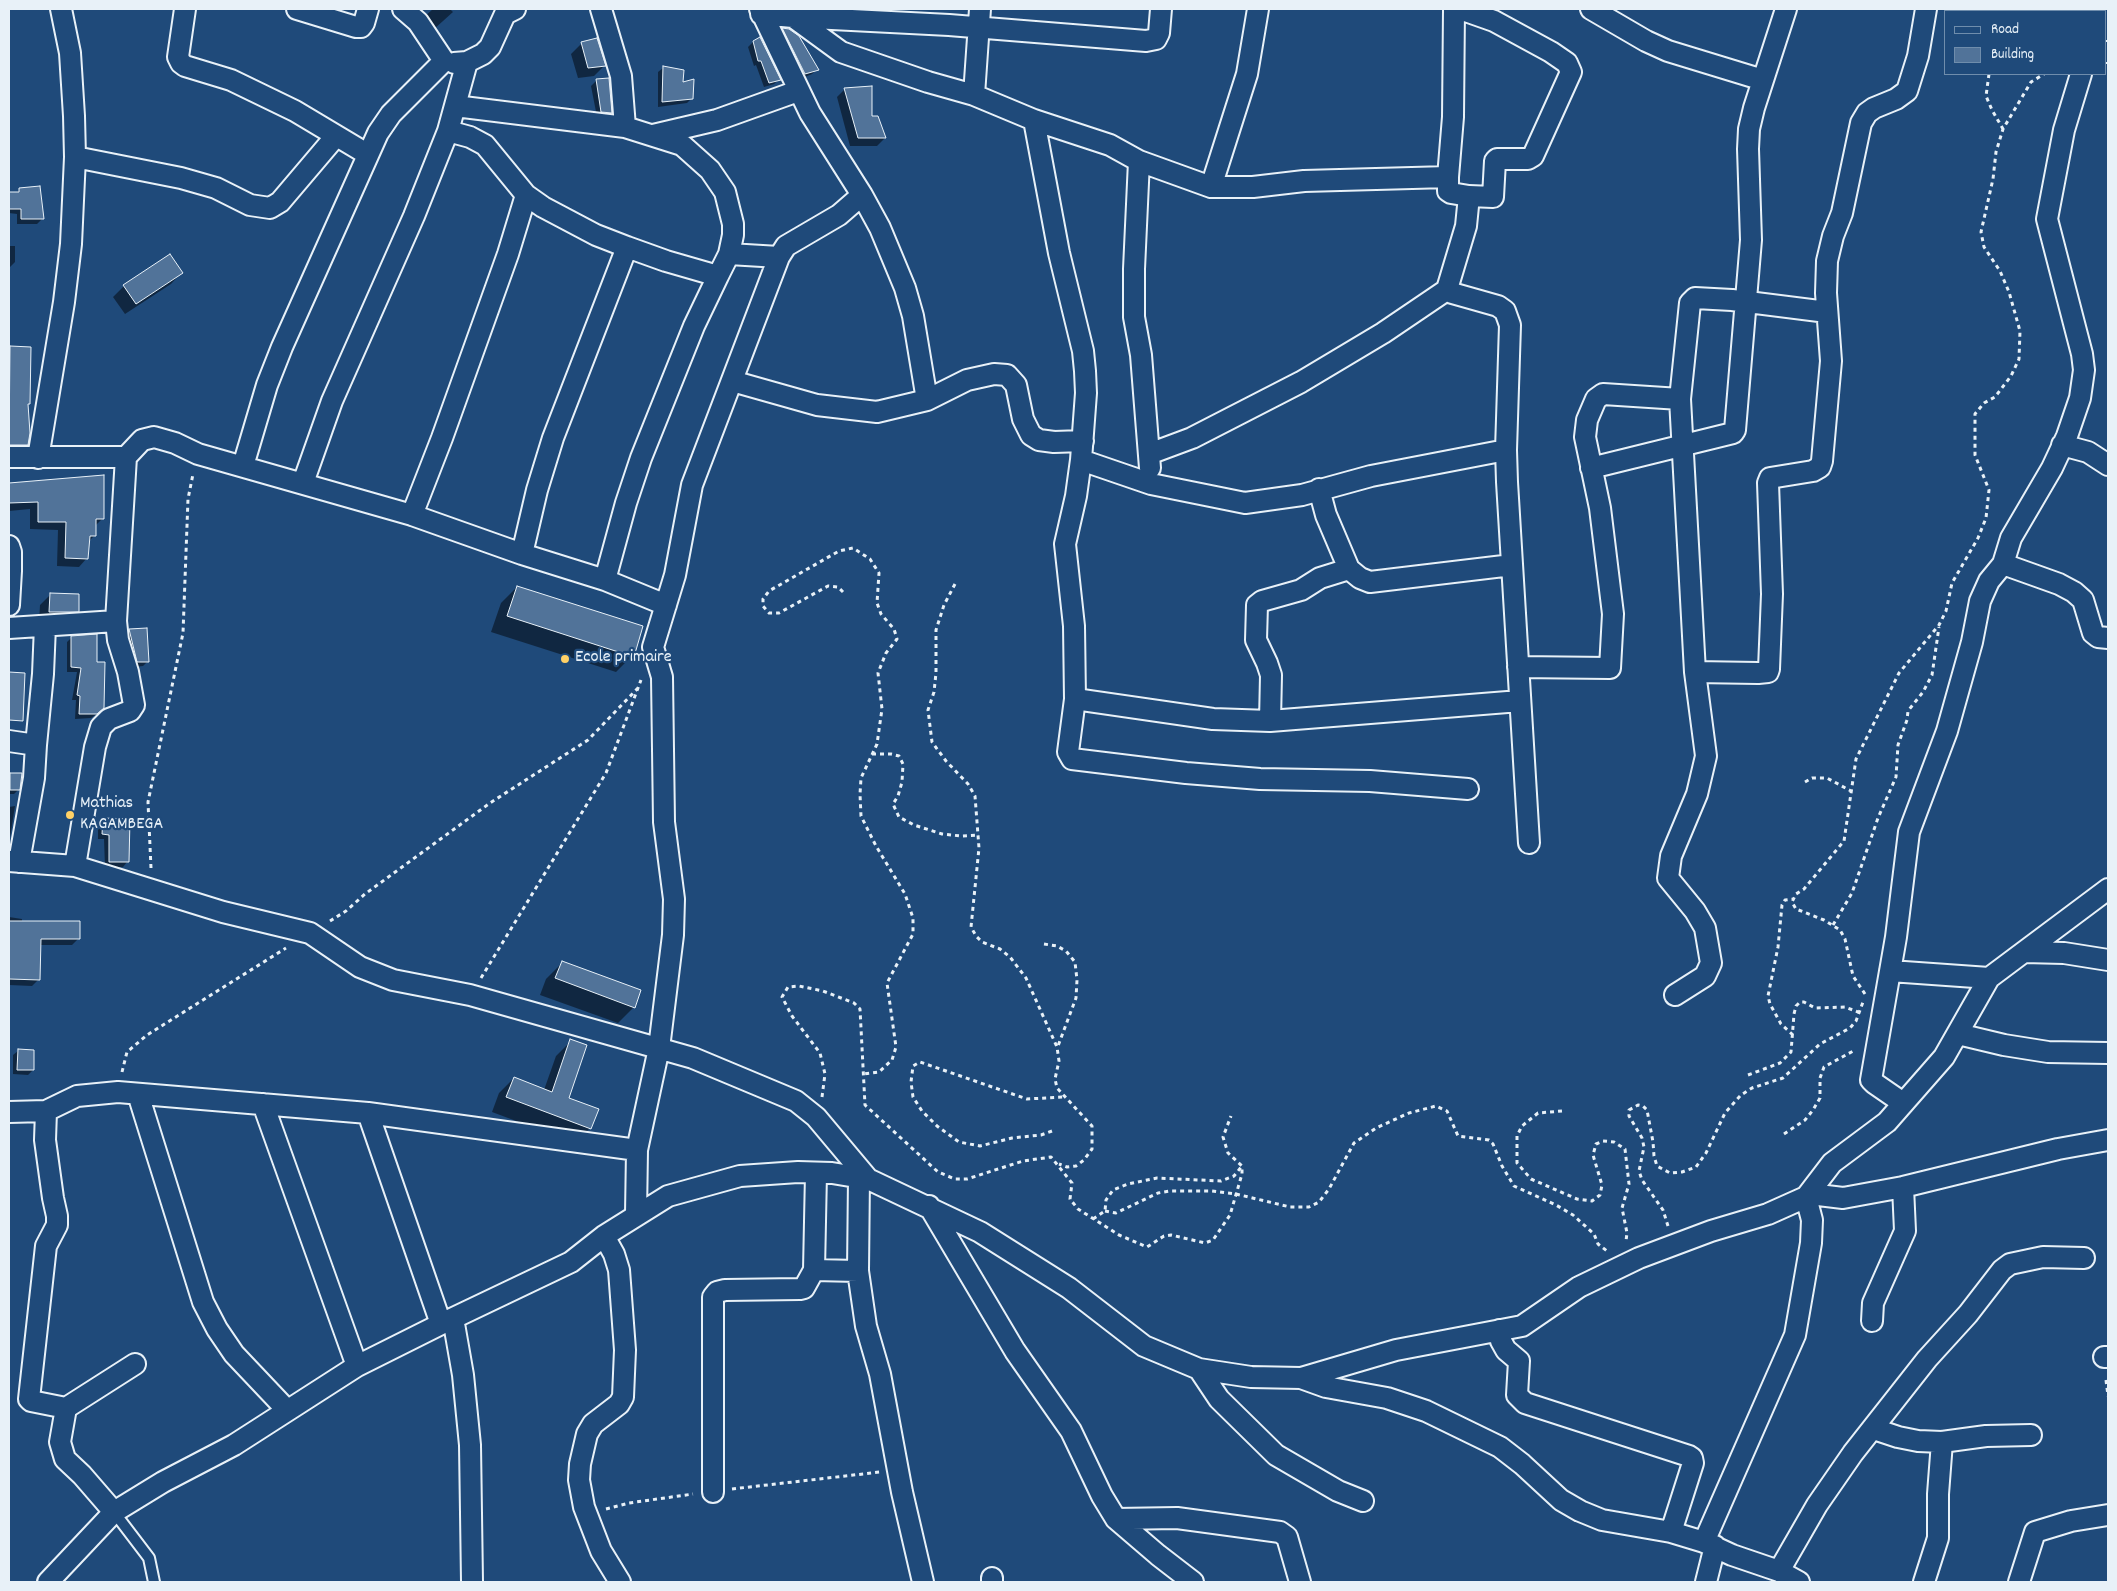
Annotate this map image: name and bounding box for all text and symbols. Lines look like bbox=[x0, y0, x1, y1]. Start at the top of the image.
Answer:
legend bbox=[1944, 10, 2107, 75]
text: Road bbox=[1991, 19, 2019, 41]
text: Building bbox=[1991, 44, 2034, 66]
place label: Ecole primaire bbox=[575, 648, 672, 670]
marker: Ecole primaire bbox=[559, 653, 571, 665]
place label: Mathias KAGAMBEGA bbox=[80, 794, 163, 836]
marker: Mathias KAGAMBEGA bbox=[64, 809, 76, 821]

